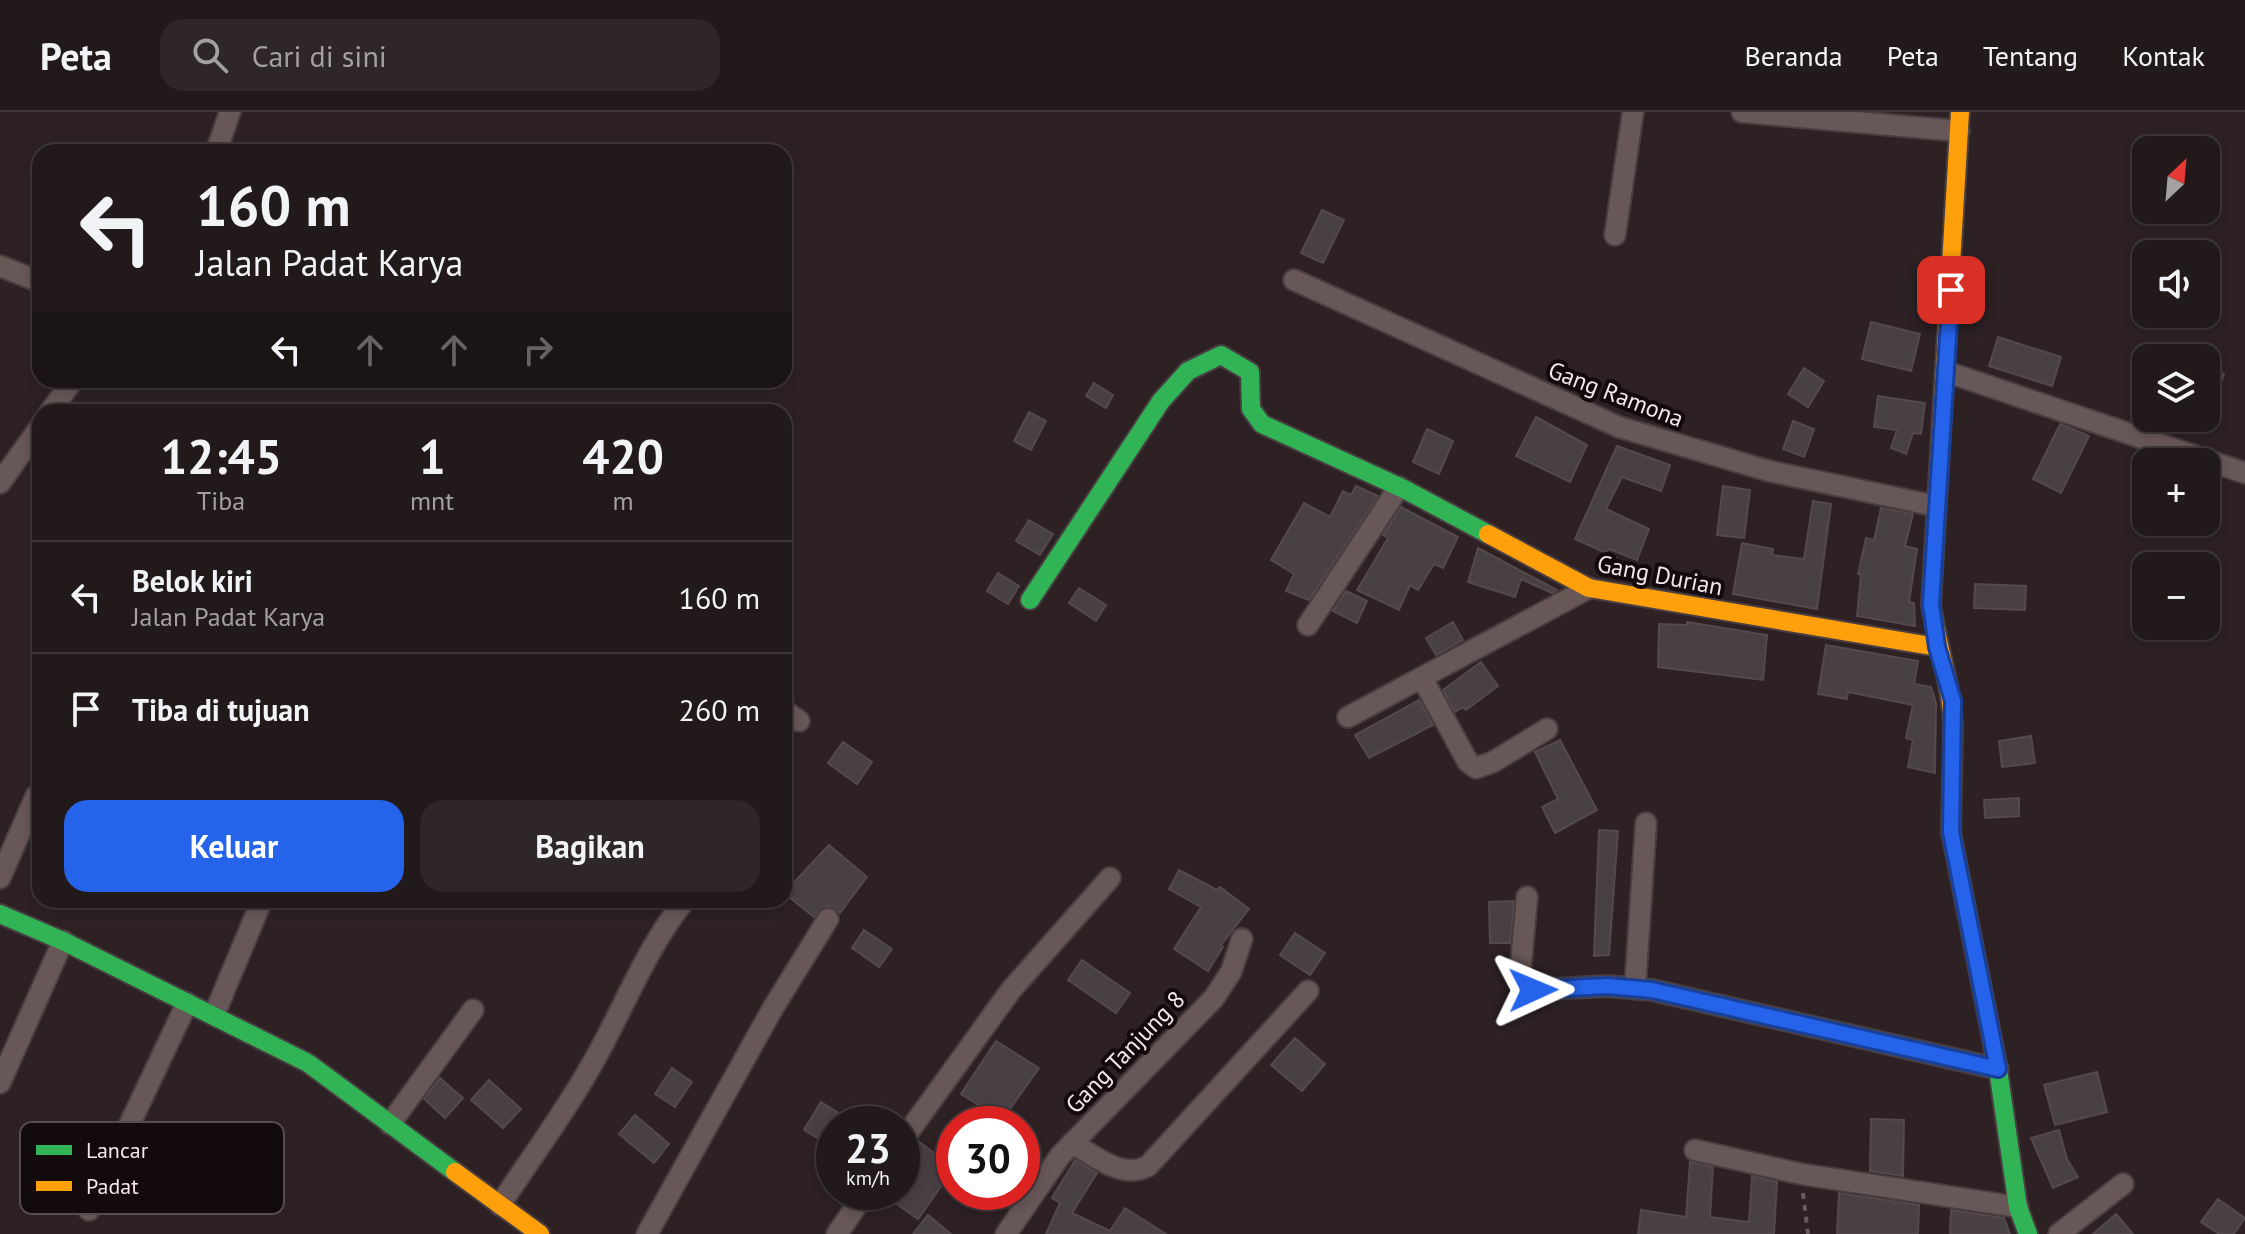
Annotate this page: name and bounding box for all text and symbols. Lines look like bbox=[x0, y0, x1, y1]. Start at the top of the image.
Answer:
search box bbox=[160, 19, 720, 91]
text: Peta bbox=[40, 31, 112, 80]
icon: search bbox=[188, 33, 232, 77]
text: Cari di sini bbox=[252, 36, 387, 75]
text: Beranda bbox=[1744, 37, 1843, 74]
text: Peta bbox=[1887, 37, 1939, 74]
text: Tentang bbox=[1983, 37, 2078, 74]
text: Kontak bbox=[2122, 37, 2205, 74]
north arrow bbox=[2132, 136, 2220, 224]
map controls bbox=[2132, 136, 2220, 640]
text: 160 m bbox=[196, 169, 351, 241]
icon: left bbox=[64, 176, 168, 280]
text: Jalan Padat Karya bbox=[196, 239, 463, 286]
button: sound bbox=[2132, 240, 2220, 328]
pin bbox=[1917, 256, 1985, 324]
icon: arrive bbox=[1929, 268, 1973, 312]
icon: left bbox=[264, 328, 308, 372]
icon: ahead bbox=[348, 328, 392, 372]
icon: ahead bbox=[432, 328, 476, 372]
icon: right bbox=[516, 328, 560, 372]
button: layers bbox=[2132, 344, 2220, 432]
street label: Gang Ramona bbox=[1544, 354, 1688, 434]
text: 12:45 bbox=[160, 425, 282, 487]
text: 1 bbox=[418, 425, 446, 487]
text: 420 bbox=[582, 425, 664, 487]
button: + bbox=[2132, 448, 2220, 536]
text: Tiba bbox=[197, 484, 245, 517]
text: mnt bbox=[410, 484, 454, 517]
text: m bbox=[612, 484, 634, 517]
street label: Gang Durian bbox=[1595, 548, 1725, 602]
button: − bbox=[2132, 552, 2220, 640]
text: Belok kiri bbox=[132, 561, 253, 600]
icon: left bbox=[64, 575, 108, 619]
text: 160 m bbox=[679, 578, 760, 617]
text: Jalan Padat Karya bbox=[132, 600, 325, 633]
icon: arrive bbox=[64, 687, 108, 731]
text: Tiba di tujuan bbox=[132, 690, 310, 729]
text: 260 m bbox=[679, 690, 760, 729]
button: Keluar bbox=[64, 800, 404, 892]
button: Bagikan bbox=[420, 800, 760, 892]
position arrow bbox=[1491, 948, 1575, 1032]
street label: Gang Tanjung 8 bbox=[1059, 984, 1191, 1120]
speed limit sign: 30 bbox=[936, 1106, 1040, 1210]
legend bbox=[20, 1122, 284, 1214]
text: 23 bbox=[845, 1122, 891, 1174]
text: Lancar bbox=[86, 1136, 149, 1164]
text: km/h bbox=[846, 1165, 890, 1191]
text: Padat bbox=[86, 1172, 139, 1200]

